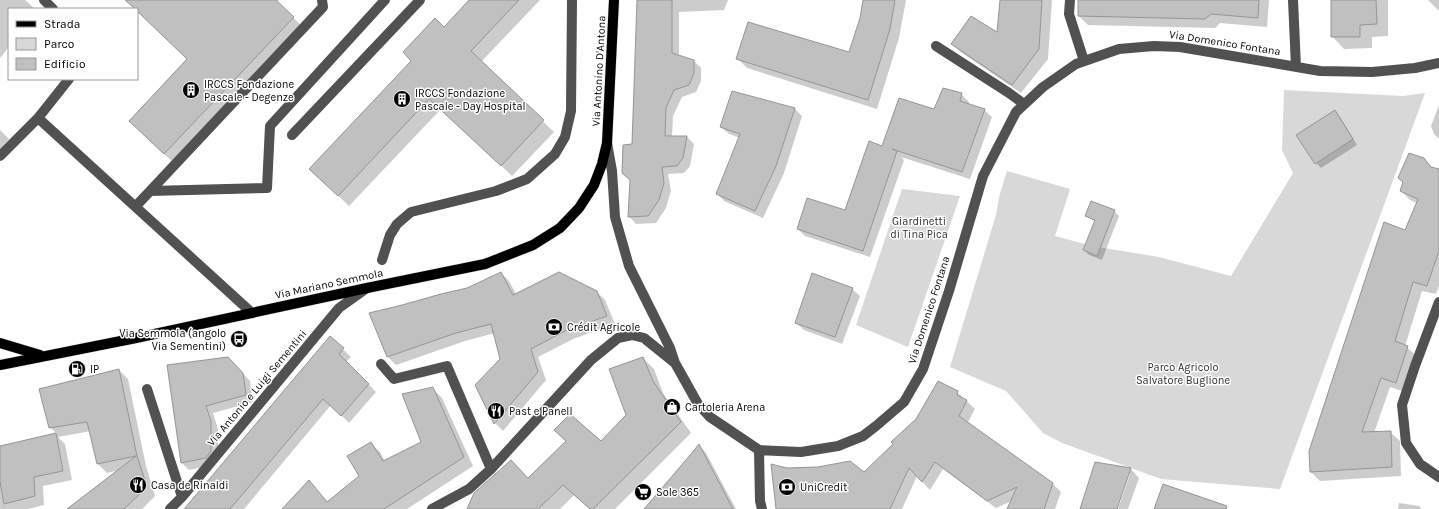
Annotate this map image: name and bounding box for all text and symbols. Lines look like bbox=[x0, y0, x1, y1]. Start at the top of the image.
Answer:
legend bbox=[8, 8, 138, 80]
street label: Via Antonino D'Antona bbox=[590, 15, 608, 127]
text: Strada bbox=[44, 17, 80, 31]
street label: Via Domenico Fontana bbox=[1168, 28, 1282, 58]
text: Parco bbox=[44, 37, 74, 51]
text: Edificio bbox=[44, 57, 85, 71]
place label: IRCCS Fondazione Pascale - Degenze bbox=[204, 78, 294, 104]
building icon: IRCCS Fondazione Pascale - Degenze bbox=[181, 80, 201, 100]
place label: IRCCS Fondazione Pascale - Day Hospital bbox=[415, 87, 526, 113]
building icon: IRCCS Fondazione Pascale - Day Hospital bbox=[392, 89, 412, 109]
park label: Giardinetti di Tina Pica bbox=[890, 215, 948, 241]
street label: Via Domenico Fontana bbox=[905, 254, 953, 366]
street label: Via Mariano Semmola bbox=[274, 266, 384, 302]
bank icon: Crédit Agricole bbox=[544, 317, 564, 337]
place label: Crédit Agricole bbox=[567, 321, 640, 334]
place label: Via Semmola (angolo Via Sementini) bbox=[119, 327, 226, 353]
street label: Via Antonio e Luigi Sementini bbox=[205, 327, 309, 449]
bus stop icon: Via Semmola (angolo Via Sementini) bbox=[229, 329, 249, 349]
fuel station icon: IP bbox=[67, 359, 87, 379]
park label: Parco Agricolo Salvatore Buglione bbox=[1136, 361, 1230, 387]
place label: IP bbox=[90, 363, 99, 376]
shop icon: Cartoleria Arena bbox=[662, 397, 682, 417]
restaurant icon: Past e Panell bbox=[486, 401, 506, 421]
place label: Cartoleria Arena bbox=[685, 401, 765, 414]
place label: Past e Panell bbox=[509, 405, 573, 418]
restaurant icon: Casa de Rinaldi bbox=[128, 475, 148, 495]
bank icon: UniCredit bbox=[777, 477, 797, 497]
place label: Casa de Rinaldi bbox=[151, 479, 229, 492]
place label: UniCredit bbox=[800, 481, 847, 494]
supermarket icon: Sole 365 bbox=[633, 482, 653, 502]
place label: Sole 365 bbox=[656, 486, 699, 499]

